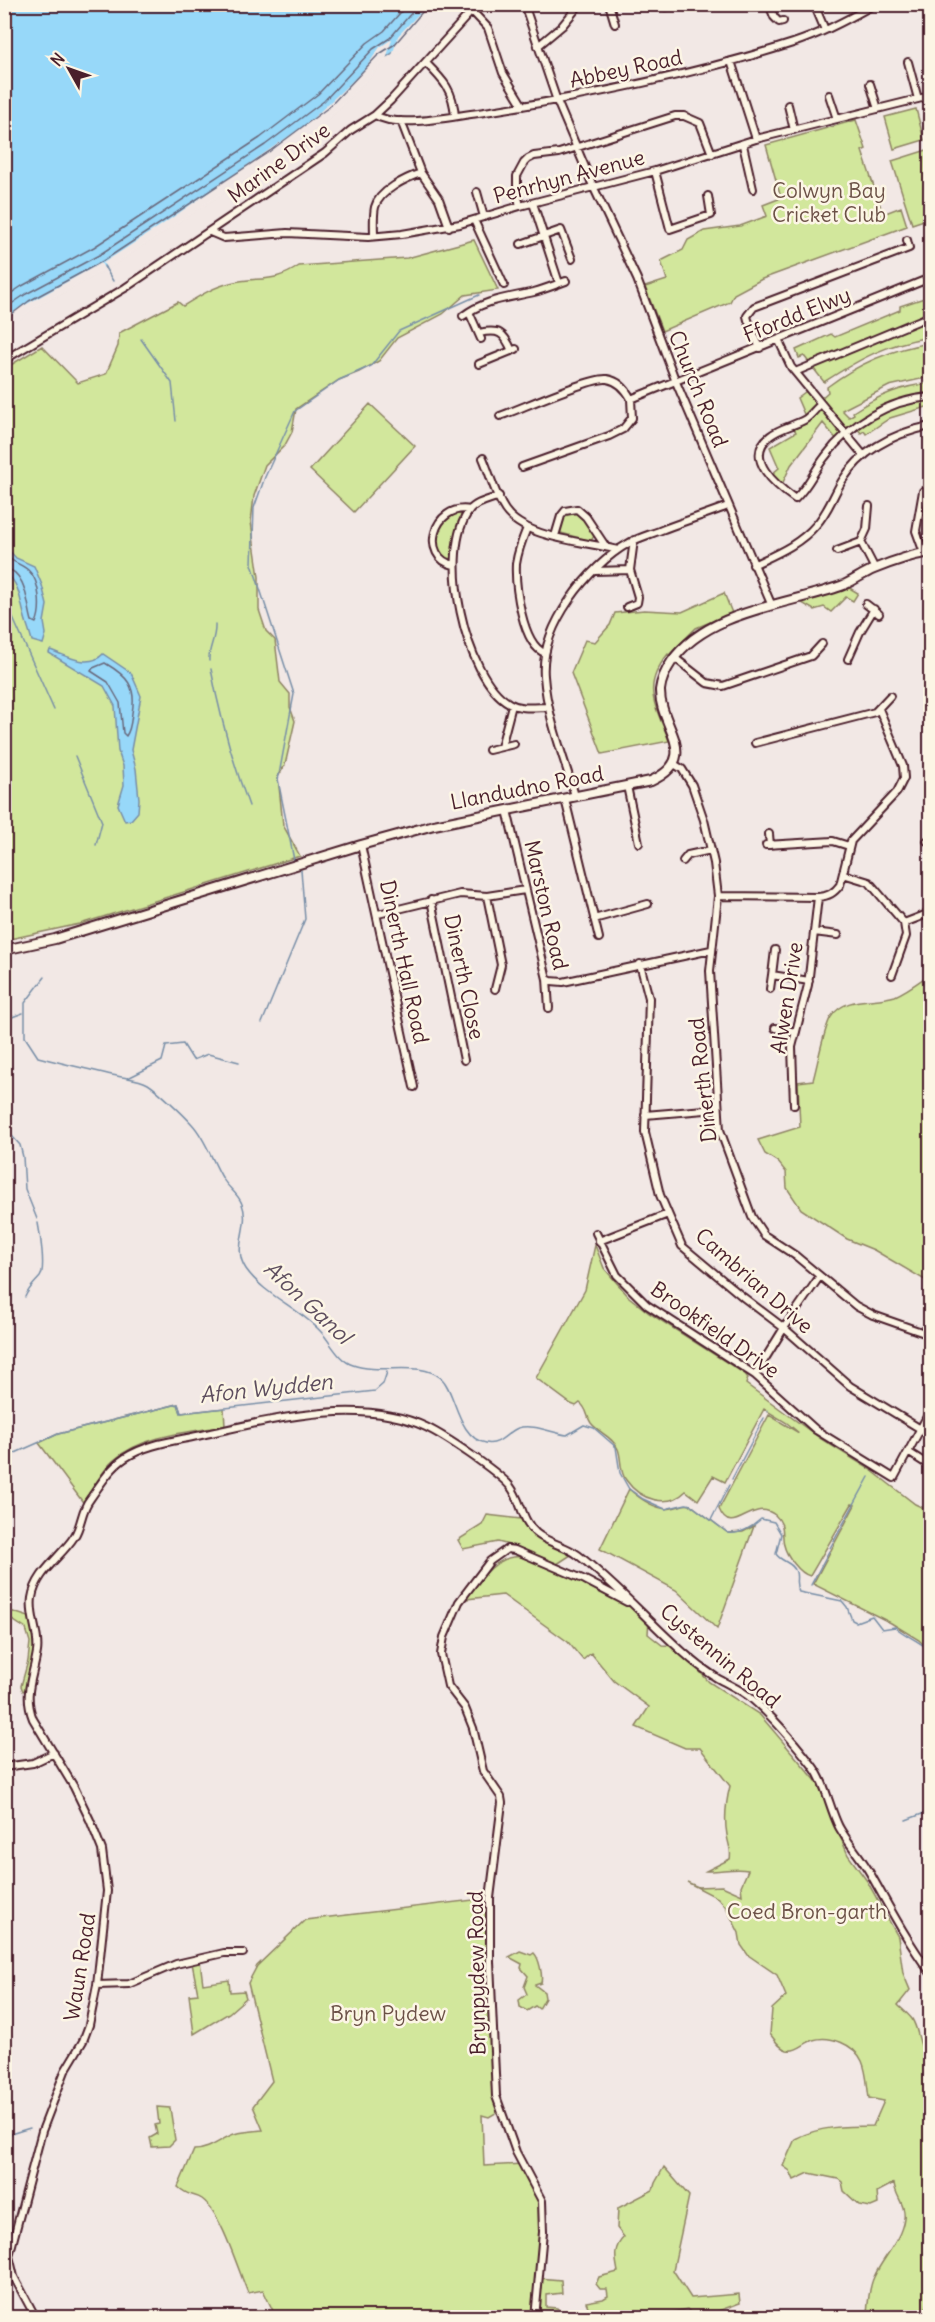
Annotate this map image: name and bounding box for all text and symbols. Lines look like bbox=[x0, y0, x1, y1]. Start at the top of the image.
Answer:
north arrow bbox=[39, 39, 99, 99]
street label: Abbey Road bbox=[567, 43, 685, 94]
text: N bbox=[46, 49, 69, 70]
street label: Marine Drive bbox=[222, 116, 335, 209]
street label: Penrhyn Avenue bbox=[490, 143, 647, 210]
park label: Colwyn Bay Cricket Club bbox=[772, 177, 886, 228]
street label: Ffordd Elwy bbox=[739, 281, 855, 348]
street label: Church Road bbox=[663, 326, 734, 451]
street label: Llandudno Road bbox=[448, 759, 606, 816]
street label: Marston Road bbox=[518, 837, 575, 972]
street label: Dinerth Hall Road bbox=[374, 878, 435, 1046]
street label: Dinerth Close bbox=[438, 912, 491, 1042]
street label: Alwen Drive bbox=[764, 940, 809, 1056]
street label: Dinerth Road bbox=[683, 1016, 722, 1144]
street label: Cambrian Drive bbox=[690, 1222, 819, 1339]
water label: Afon Ganol bbox=[258, 1254, 360, 1352]
street label: Brookfield Drive bbox=[646, 1275, 785, 1384]
water label: Afon Wydden bbox=[198, 1367, 335, 1409]
street label: Cystennin Road bbox=[655, 1598, 786, 1714]
street label: Brynpydew Road bbox=[462, 1890, 491, 2056]
park label: Coed Bron-garth bbox=[727, 1898, 887, 1925]
street label: Waun Road bbox=[58, 1911, 101, 2023]
park label: Bryn Pydew bbox=[330, 2000, 446, 2027]

